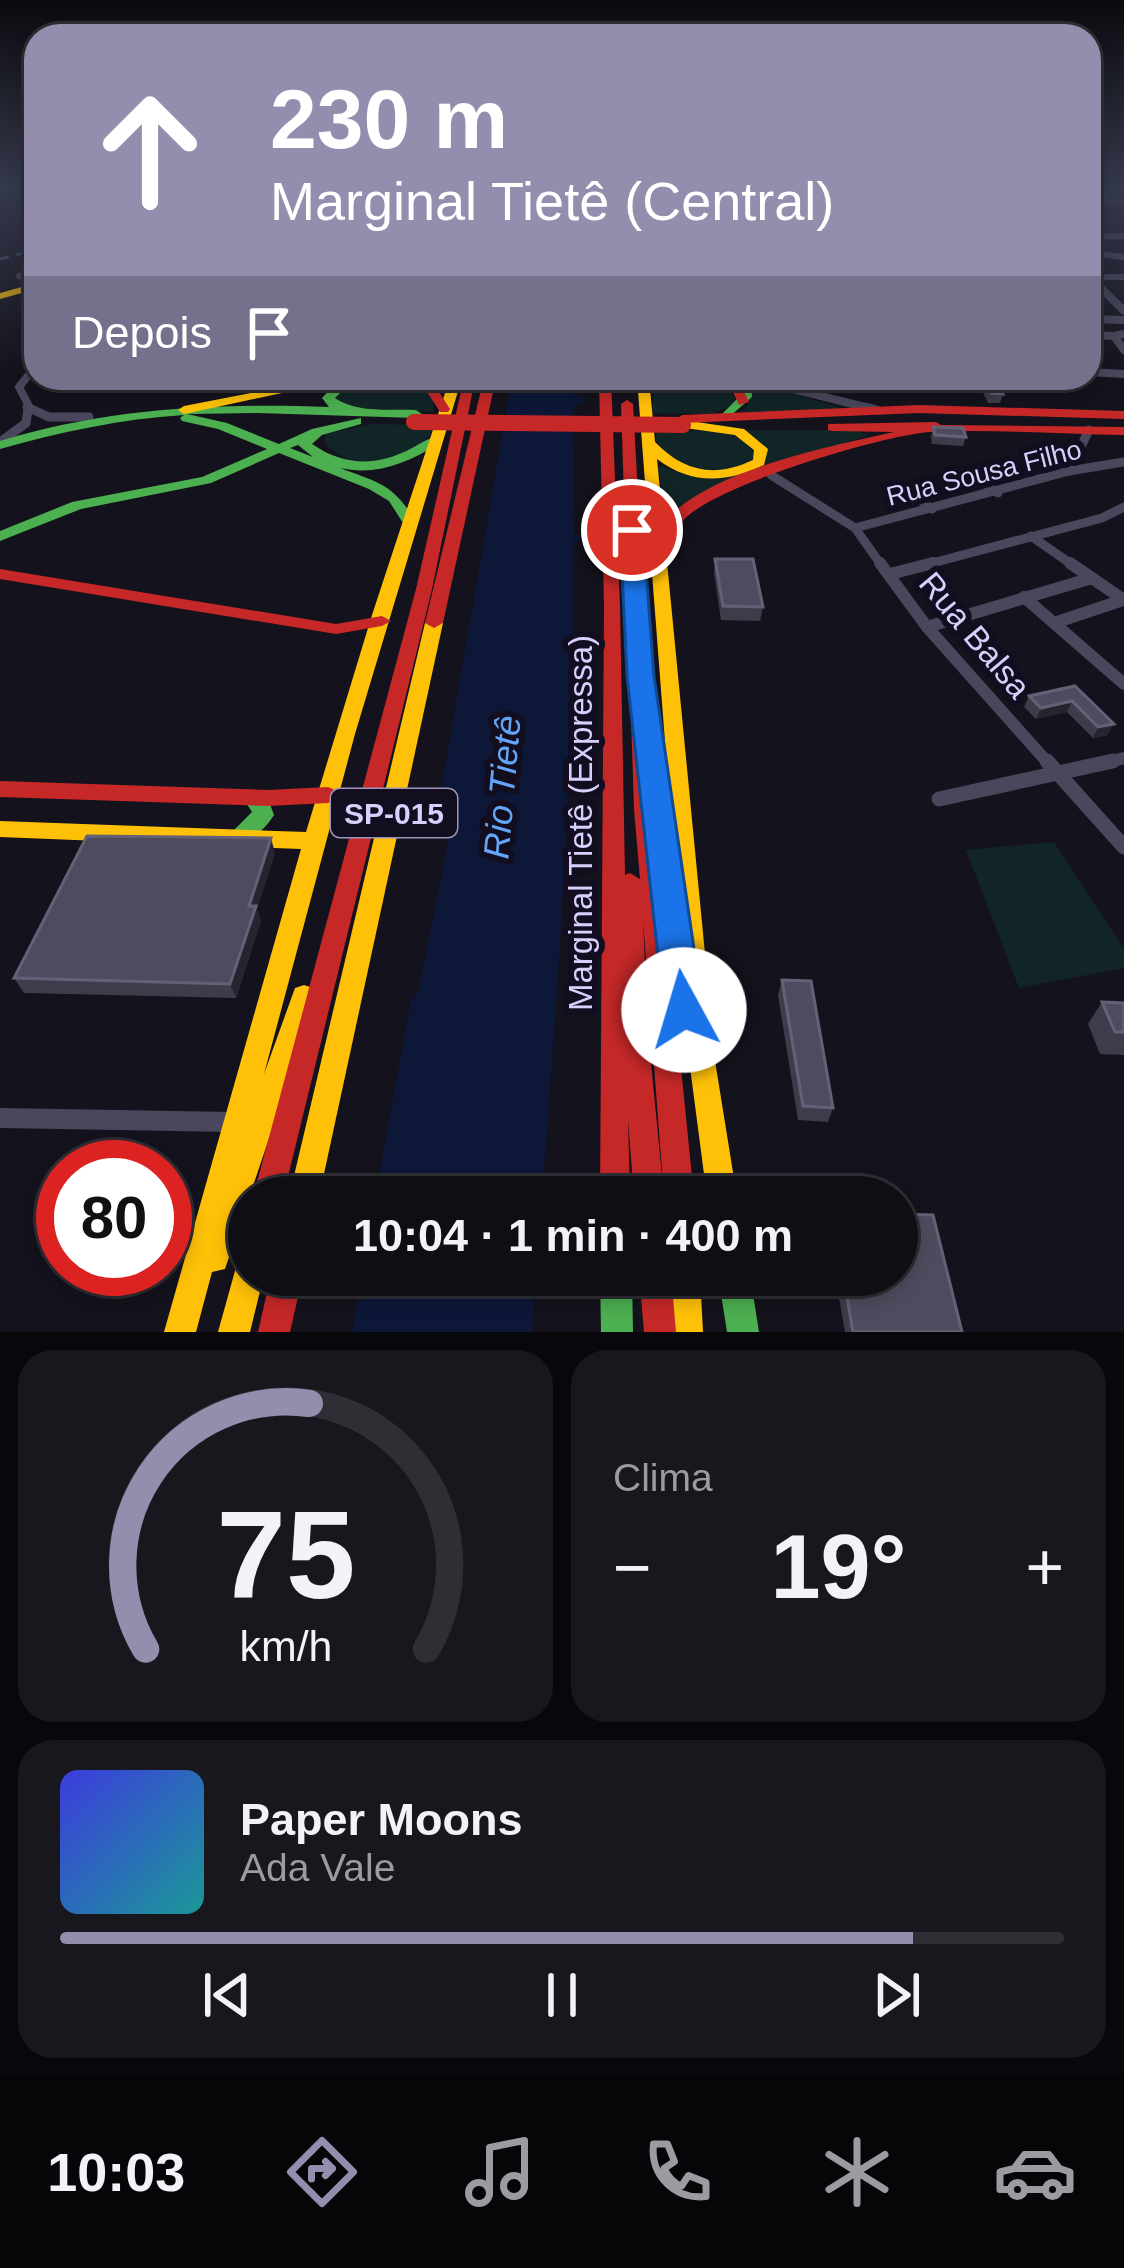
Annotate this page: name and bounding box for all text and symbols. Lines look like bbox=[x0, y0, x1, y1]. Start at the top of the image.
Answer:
icon: ahead bbox=[72, 72, 228, 228]
text: 230 m bbox=[270, 72, 508, 166]
text: Marginal Tietê (Central) bbox=[270, 171, 834, 231]
icon: arrive bbox=[236, 300, 302, 366]
text: Depois bbox=[72, 307, 212, 358]
street label: Rua Sousa Filho bbox=[884, 434, 1084, 512]
pin bbox=[581, 479, 683, 581]
icon: arrive bbox=[599, 497, 665, 563]
street label: Rua Balsa bbox=[912, 565, 1039, 706]
street label: Marginal Tietê (Expressa) bbox=[562, 635, 599, 1011]
water label: Rio Tietê bbox=[475, 714, 529, 860]
road number: SP-015 bbox=[331, 789, 457, 837]
position arrow bbox=[621, 947, 747, 1073]
speed limit sign: 80 bbox=[36, 1140, 192, 1296]
text: 10:04 · 1 min · 400 m bbox=[353, 1210, 793, 1261]
text: Clima bbox=[613, 1456, 713, 1499]
text: 75 bbox=[216, 1485, 355, 1624]
text: 19° bbox=[770, 1517, 907, 1617]
text: − bbox=[613, 1530, 652, 1604]
text: + bbox=[1025, 1530, 1064, 1604]
text: km/h bbox=[239, 1622, 332, 1670]
text: Paper Moons bbox=[240, 1794, 523, 1845]
text: Ada Vale bbox=[240, 1846, 395, 1889]
icon: previous bbox=[194, 1962, 260, 2028]
icon: pause bbox=[529, 1962, 595, 2028]
icon: next bbox=[864, 1962, 930, 2028]
icon: directions bbox=[280, 2130, 364, 2214]
icon: music bbox=[458, 2130, 542, 2214]
icon: phone bbox=[636, 2130, 720, 2214]
icon: climate bbox=[815, 2130, 899, 2214]
icon: car bbox=[993, 2130, 1077, 2214]
text: 10:03 bbox=[47, 2142, 185, 2202]

